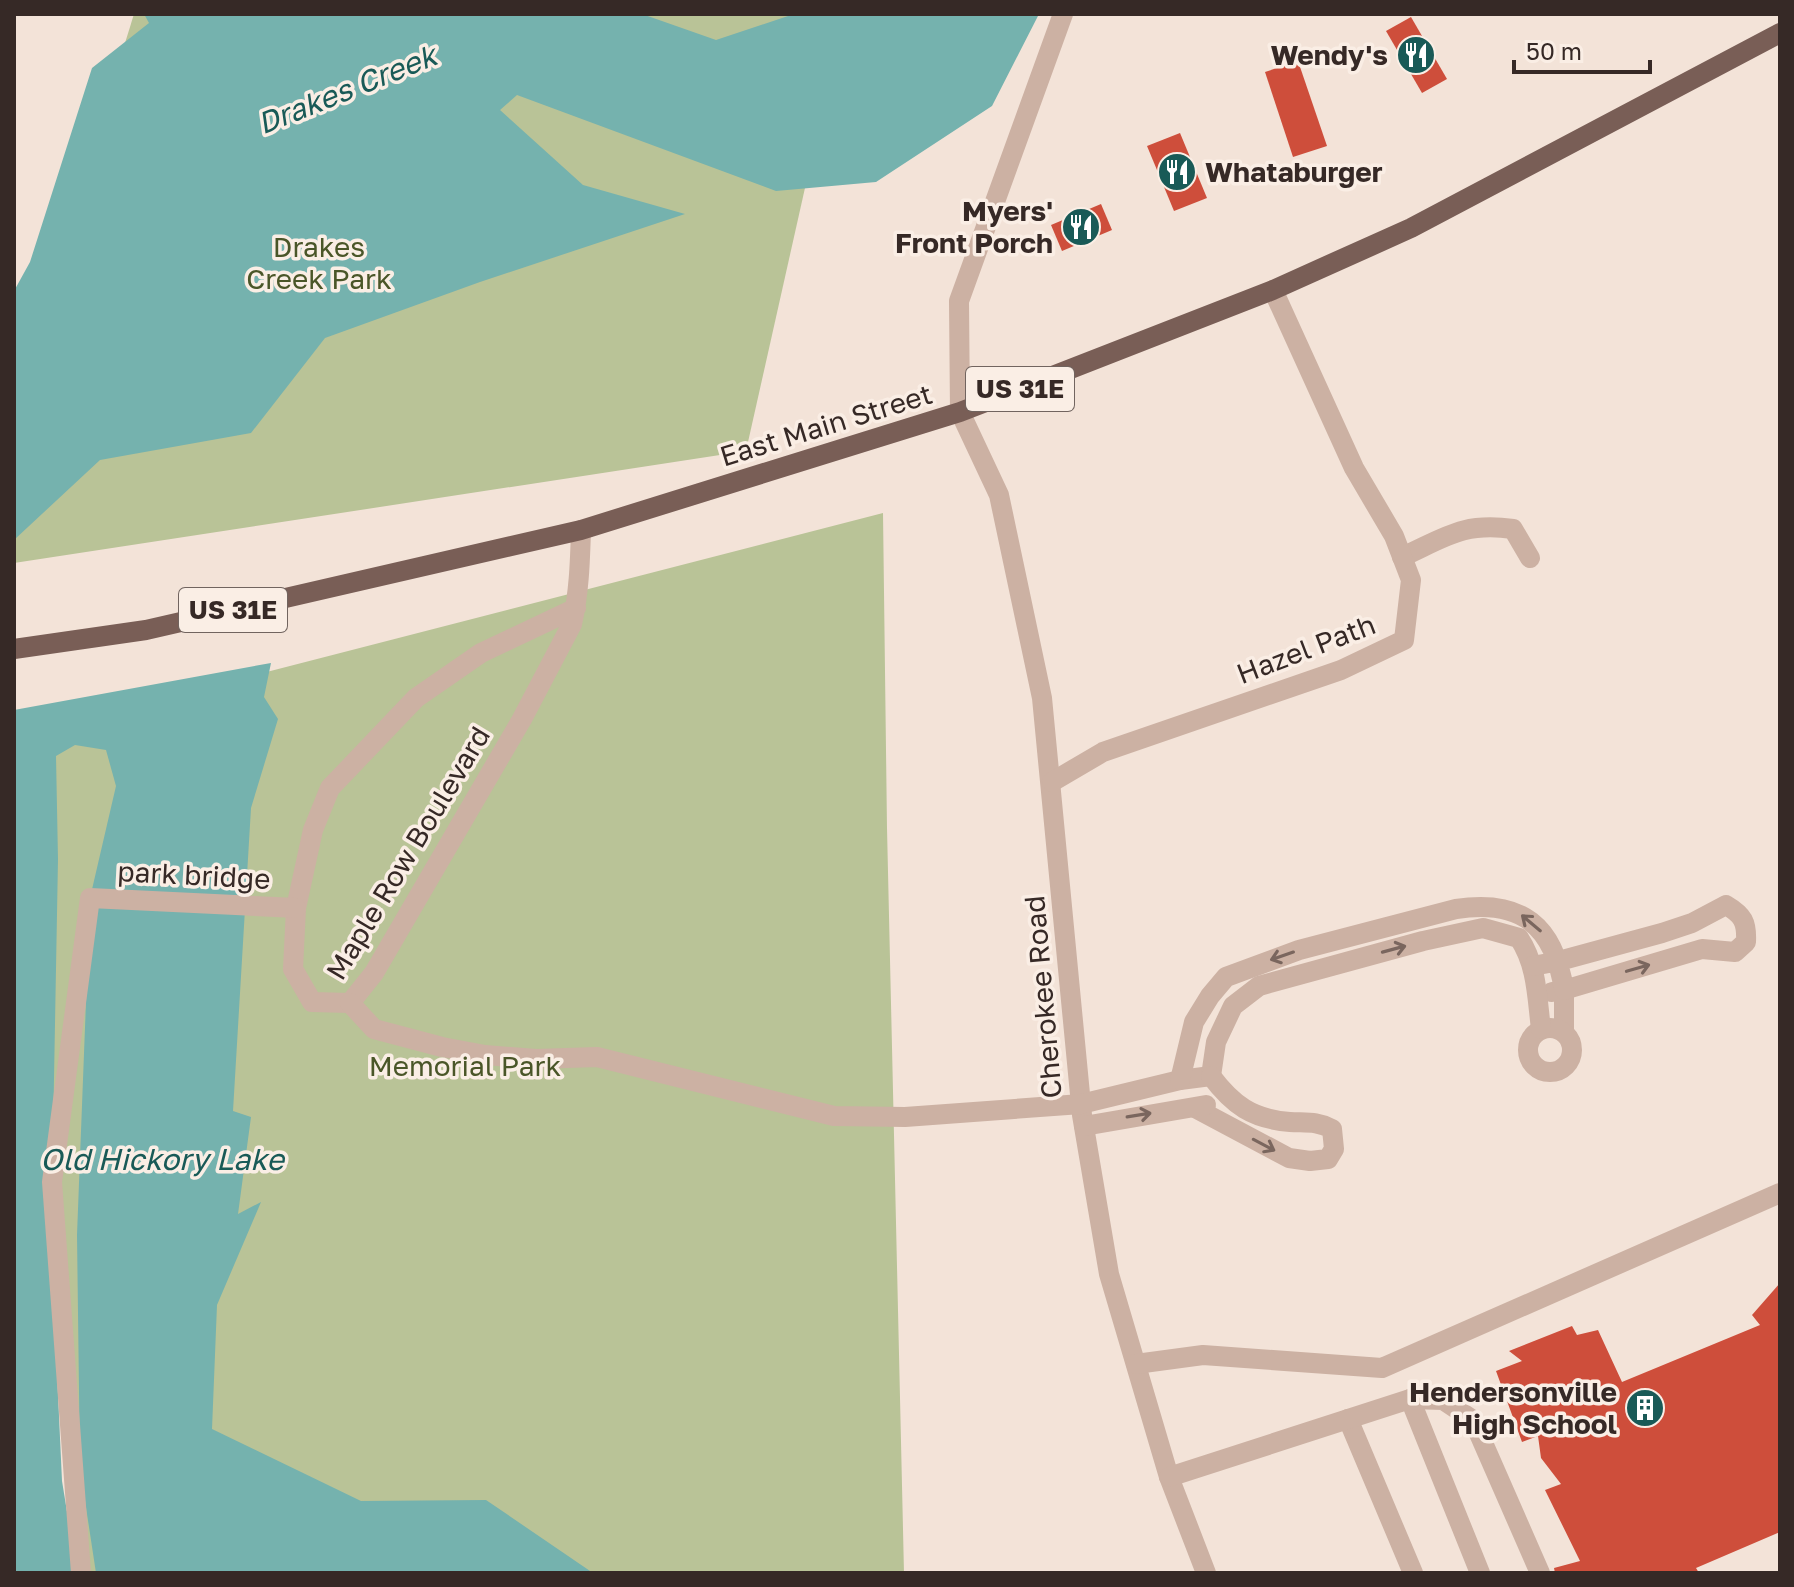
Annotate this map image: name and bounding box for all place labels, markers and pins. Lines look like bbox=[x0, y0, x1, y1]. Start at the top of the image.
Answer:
restaurant icon: Wendy's bbox=[1395, 34, 1437, 76]
place label: Wendy's bbox=[1271, 38, 1388, 71]
restaurant icon: Whataburger bbox=[1156, 151, 1198, 193]
place label: Whataburger bbox=[1205, 155, 1383, 188]
place label: Myers' Front Porch bbox=[895, 194, 1053, 259]
restaurant icon: Myers' Front Porch bbox=[1060, 206, 1102, 248]
place label: Hendersonville High School bbox=[1409, 1375, 1617, 1440]
building icon: Hendersonville High School bbox=[1624, 1387, 1666, 1429]

